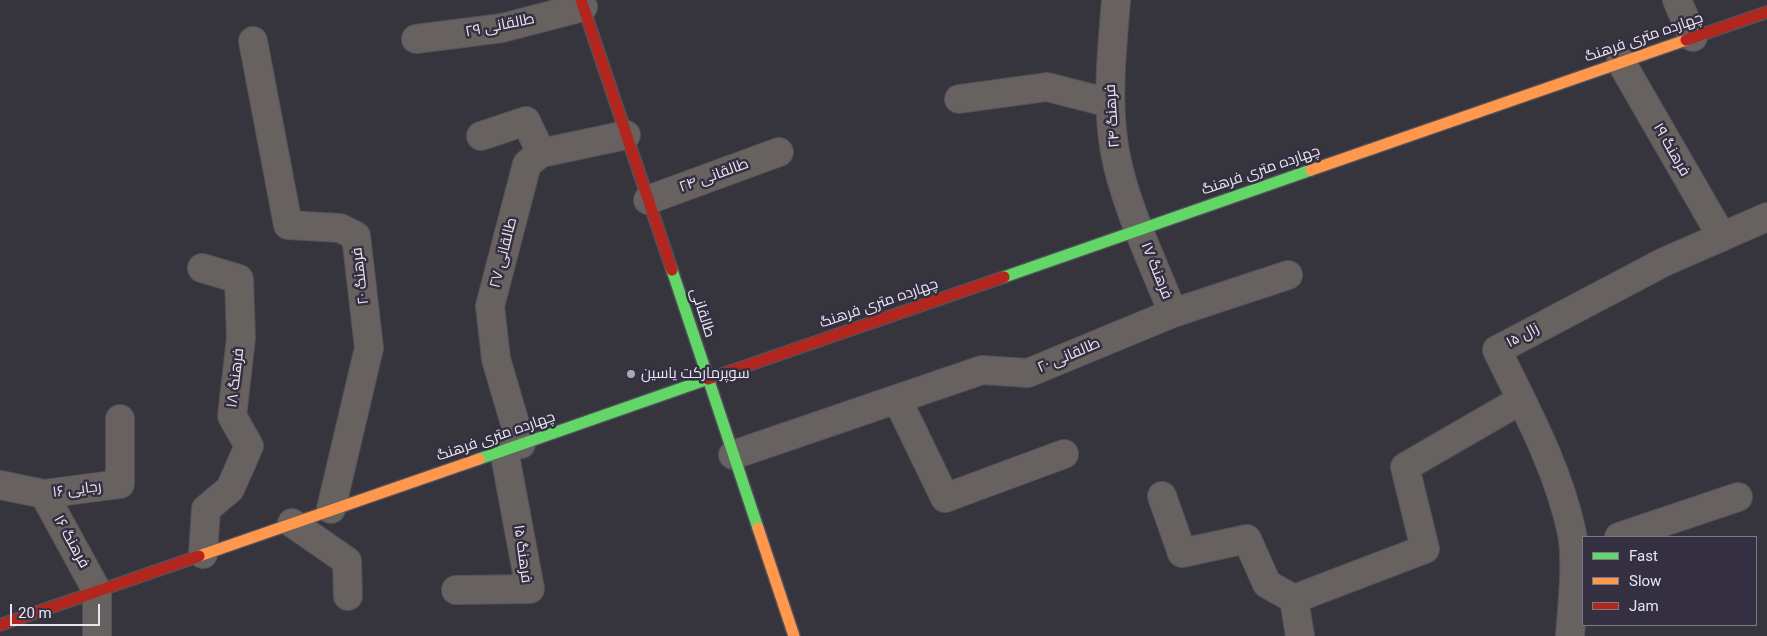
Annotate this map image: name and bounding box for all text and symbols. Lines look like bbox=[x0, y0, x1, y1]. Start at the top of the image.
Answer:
street label: چهارده متری فرهنگ bbox=[1582, 9, 1706, 67]
street label: طالقانی ۲۹ bbox=[464, 10, 536, 42]
street label: فرهنگ ۲۴ bbox=[1102, 84, 1124, 148]
street label: فرهنگ ۱۹ bbox=[1649, 120, 1693, 180]
street label: چهارده متری فرهنگ bbox=[1199, 142, 1323, 200]
street label: طالقانی ۲۴ bbox=[677, 155, 751, 197]
street label: طالقانی ۲۷ bbox=[487, 216, 521, 290]
street label: فرهنگ ۱۷ bbox=[1136, 240, 1176, 302]
street label: فرهنگ ۲۰ bbox=[349, 246, 373, 306]
street label: چهارده متری فرهنگ bbox=[817, 275, 941, 333]
street label: طالقانی bbox=[686, 286, 718, 340]
street label: زال ۱۵ bbox=[1504, 320, 1542, 352]
street label: طالقانی ۲۰ bbox=[1035, 335, 1103, 377]
street label: فرهنگ ۱۸ bbox=[223, 347, 249, 409]
place label: سوپرمارکت یاسین bbox=[641, 365, 750, 383]
marker: سوپرمارکت یاسین bbox=[625, 368, 637, 380]
street label: چهارده متری فرهنگ bbox=[434, 408, 558, 466]
street label: رجایی ۱۶ bbox=[51, 478, 103, 502]
street label: فرهنگ ۱۶ bbox=[49, 512, 93, 572]
street label: فرهنگ ۱۵ bbox=[509, 524, 535, 584]
legend bbox=[1582, 536, 1757, 626]
text: Fast bbox=[1629, 547, 1658, 565]
text: Slow bbox=[1629, 572, 1661, 590]
scale bar bbox=[12, 594, 102, 626]
text: Jam bbox=[1629, 597, 1659, 615]
text: 20 m bbox=[18, 604, 52, 622]

